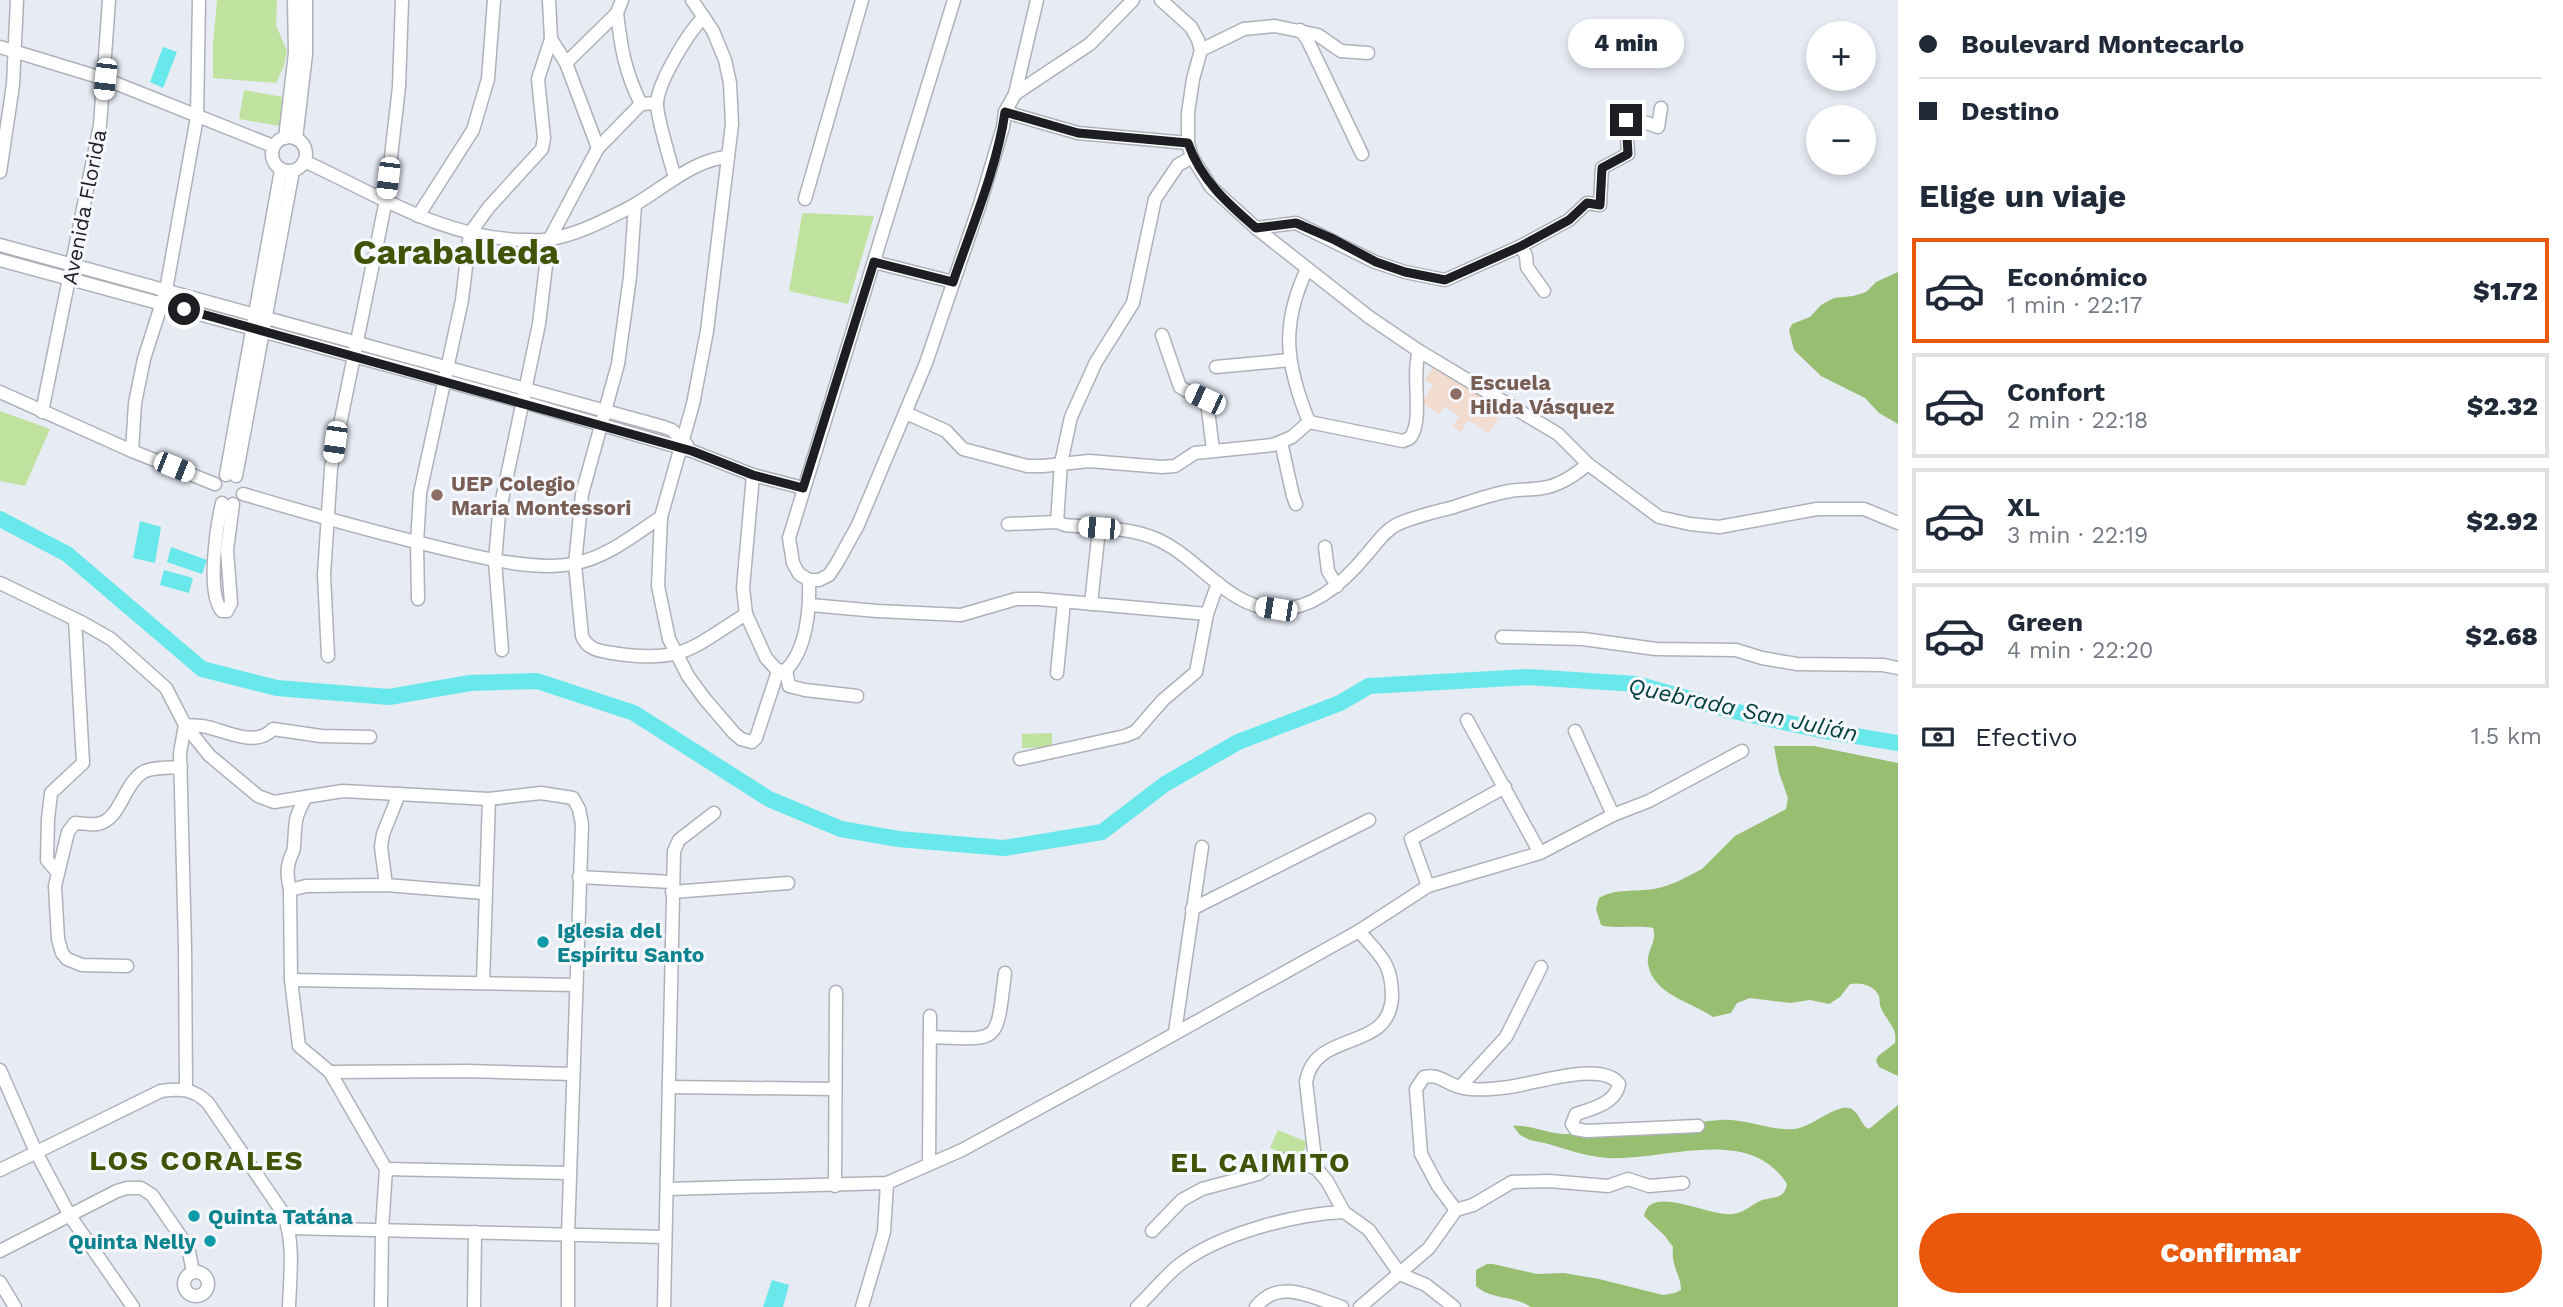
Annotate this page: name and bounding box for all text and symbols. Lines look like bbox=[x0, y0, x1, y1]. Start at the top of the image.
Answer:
callout: 4 min bbox=[1568, 18, 1684, 68]
map controls bbox=[1806, 21, 1876, 175]
button: + bbox=[1806, 21, 1876, 91]
text: Boulevard Montecarlo bbox=[1961, 29, 2244, 59]
text: 4 min bbox=[1594, 30, 1658, 57]
car bbox=[93, 57, 118, 101]
text: Destino bbox=[1961, 96, 2059, 126]
route end bbox=[1610, 104, 1642, 136]
button: − bbox=[1806, 105, 1876, 175]
street label: Avenida Florida bbox=[57, 127, 111, 287]
car bbox=[376, 156, 401, 200]
text: Elige un viaje bbox=[1919, 177, 2126, 215]
district label: Caraballeda bbox=[353, 231, 560, 273]
icon: car bbox=[1923, 259, 1986, 322]
text: Económico bbox=[2007, 262, 2148, 292]
text: $1.72 bbox=[2473, 276, 2538, 306]
text: 1 min · 22:17 bbox=[2007, 292, 2142, 319]
route start bbox=[168, 293, 200, 325]
place label: Escuela Hilda Vásquez bbox=[1470, 370, 1615, 419]
icon: car bbox=[1923, 374, 1986, 437]
text: Confort bbox=[2007, 377, 2105, 407]
car bbox=[1182, 381, 1229, 417]
marker: Escuela Hilda Vásquez bbox=[1448, 386, 1464, 402]
text: $2.32 bbox=[2467, 391, 2538, 421]
text: 2 min · 22:18 bbox=[2007, 407, 2148, 434]
car bbox=[322, 420, 349, 464]
car bbox=[151, 449, 198, 485]
place label: UEP Colegio Maria Montessori bbox=[451, 471, 631, 520]
marker: UEP Colegio Maria Montessori bbox=[429, 487, 445, 503]
icon: car bbox=[1923, 489, 1986, 552]
text: XL bbox=[2007, 492, 2040, 522]
text: $2.92 bbox=[2466, 506, 2538, 536]
car bbox=[1078, 516, 1121, 540]
text: 3 min · 22:19 bbox=[2007, 522, 2148, 549]
car bbox=[1254, 595, 1299, 623]
icon: car bbox=[1923, 604, 1986, 667]
text: Green bbox=[2007, 607, 2083, 637]
text: $2.68 bbox=[2465, 621, 2538, 651]
text: 4 min · 22:20 bbox=[2007, 637, 2153, 664]
water label: Quebrada San Julián bbox=[1626, 672, 1860, 748]
icon: cash bbox=[1919, 718, 1957, 756]
text: Efectivo bbox=[1975, 722, 2078, 752]
text: 1.5 km bbox=[2471, 723, 2542, 750]
place label: Iglesia del Espíritu Santo bbox=[557, 918, 704, 967]
marker: Iglesia del Espíritu Santo bbox=[535, 934, 551, 950]
district label: LOS CORALES bbox=[89, 1144, 305, 1177]
district label: EL CAIMITO bbox=[1170, 1146, 1352, 1179]
place label: Quinta Tatána bbox=[208, 1204, 354, 1229]
marker: Quinta Tatána bbox=[186, 1208, 202, 1224]
button: Confirmar bbox=[1919, 1213, 2542, 1293]
place label: Quinta Nelly bbox=[68, 1229, 196, 1254]
marker: Quinta Nelly bbox=[202, 1233, 218, 1249]

